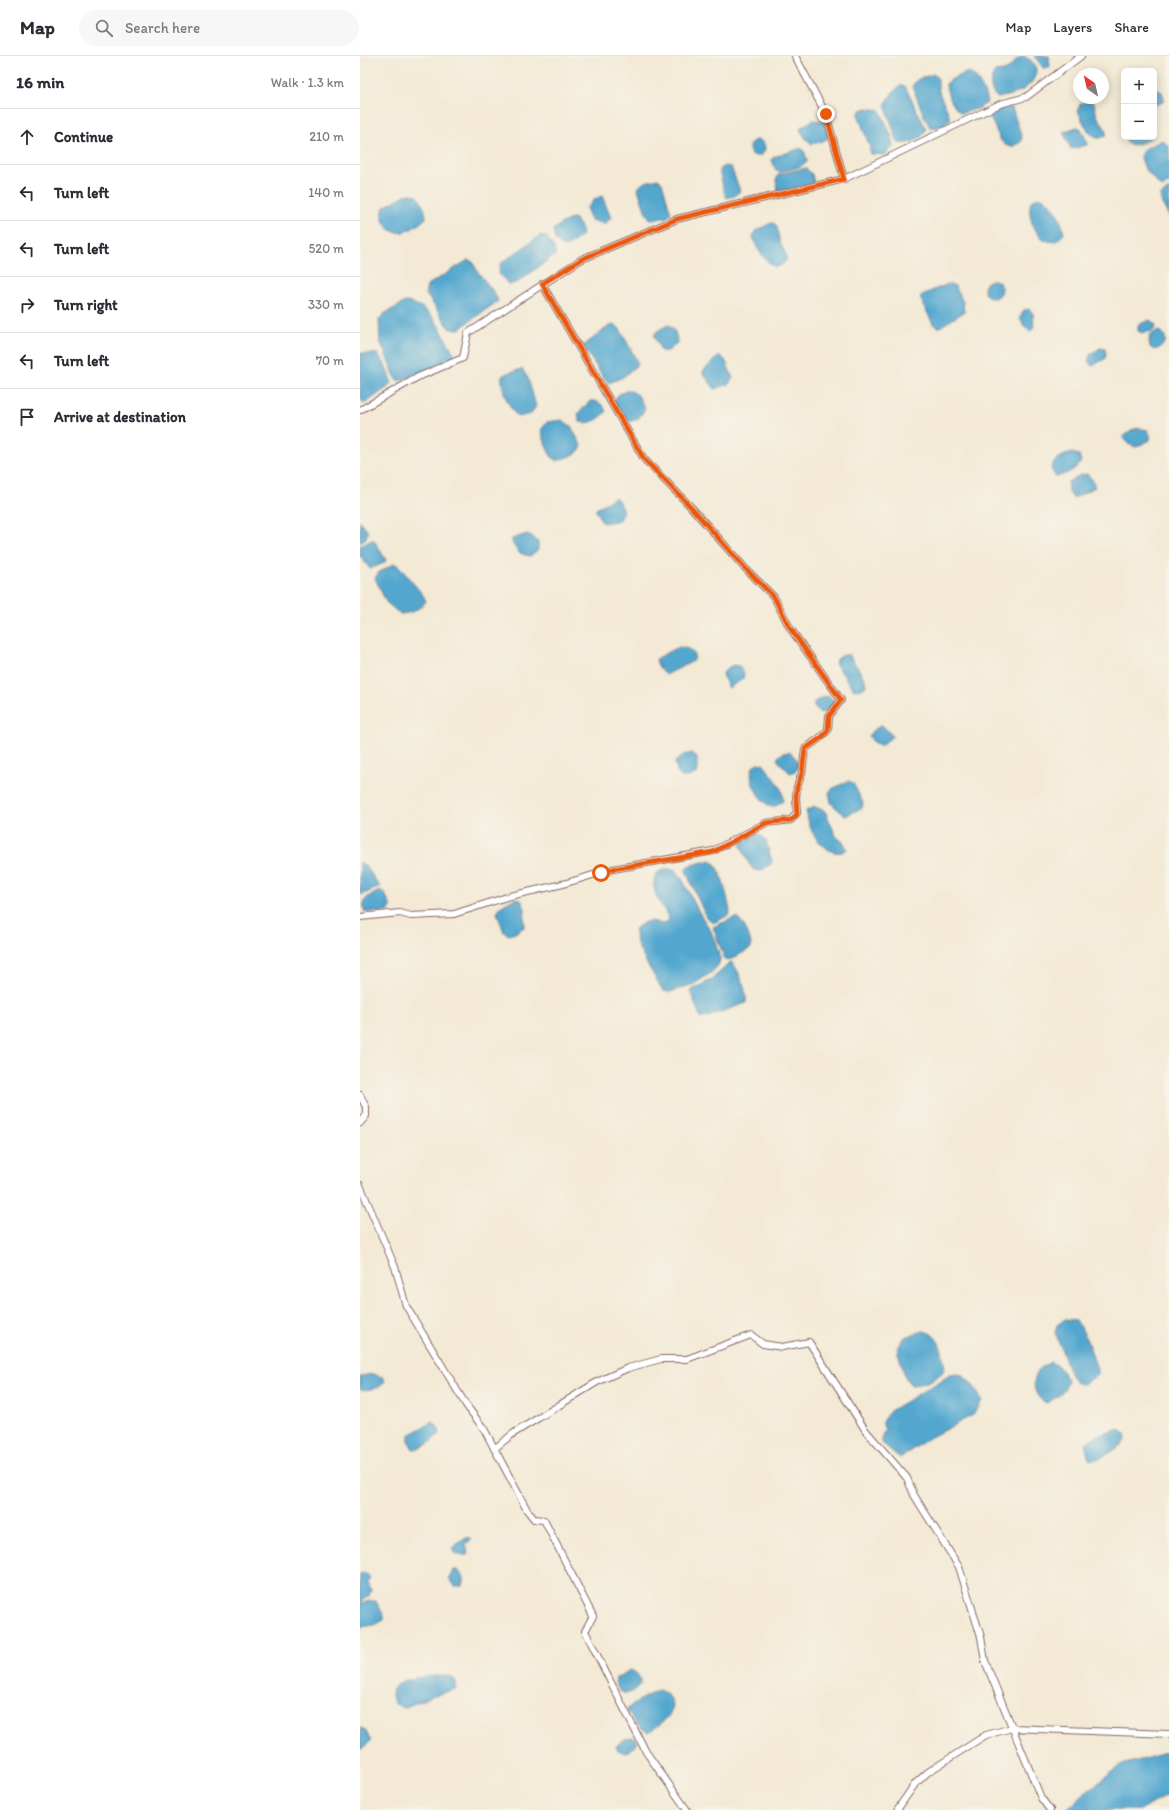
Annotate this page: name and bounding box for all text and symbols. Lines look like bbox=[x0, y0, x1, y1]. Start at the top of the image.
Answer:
search box bbox=[79, 10, 359, 46]
text: Map bbox=[20, 16, 55, 39]
icon: search bbox=[93, 17, 115, 39]
text: Search here bbox=[125, 19, 200, 37]
text: Map bbox=[1006, 19, 1031, 36]
text: Layers bbox=[1053, 19, 1092, 36]
text: Share bbox=[1114, 19, 1149, 36]
north arrow bbox=[1073, 68, 1109, 104]
map controls bbox=[1121, 68, 1157, 140]
button: + bbox=[1121, 68, 1157, 104]
text: 16 min bbox=[16, 72, 64, 92]
text: Walk · 1.3 km bbox=[271, 75, 344, 90]
button: − bbox=[1121, 104, 1157, 140]
route end bbox=[817, 105, 835, 123]
icon: ahead bbox=[16, 126, 38, 148]
text: Continue bbox=[54, 128, 113, 146]
text: 210 m bbox=[309, 129, 344, 144]
icon: left bbox=[16, 182, 38, 204]
text: Turn left bbox=[54, 184, 109, 202]
text: 140 m bbox=[308, 185, 344, 200]
icon: left bbox=[16, 238, 38, 260]
text: Turn left bbox=[54, 240, 109, 258]
text: 520 m bbox=[308, 241, 344, 256]
icon: right bbox=[16, 294, 38, 316]
text: Turn right bbox=[54, 296, 118, 314]
text: 330 m bbox=[308, 297, 344, 312]
icon: left bbox=[16, 350, 38, 372]
text: Turn left bbox=[54, 352, 109, 370]
text: 70 m bbox=[316, 353, 344, 368]
icon: arrive bbox=[16, 406, 38, 428]
text: Arrive at destination bbox=[54, 408, 186, 426]
route start bbox=[592, 864, 610, 882]

